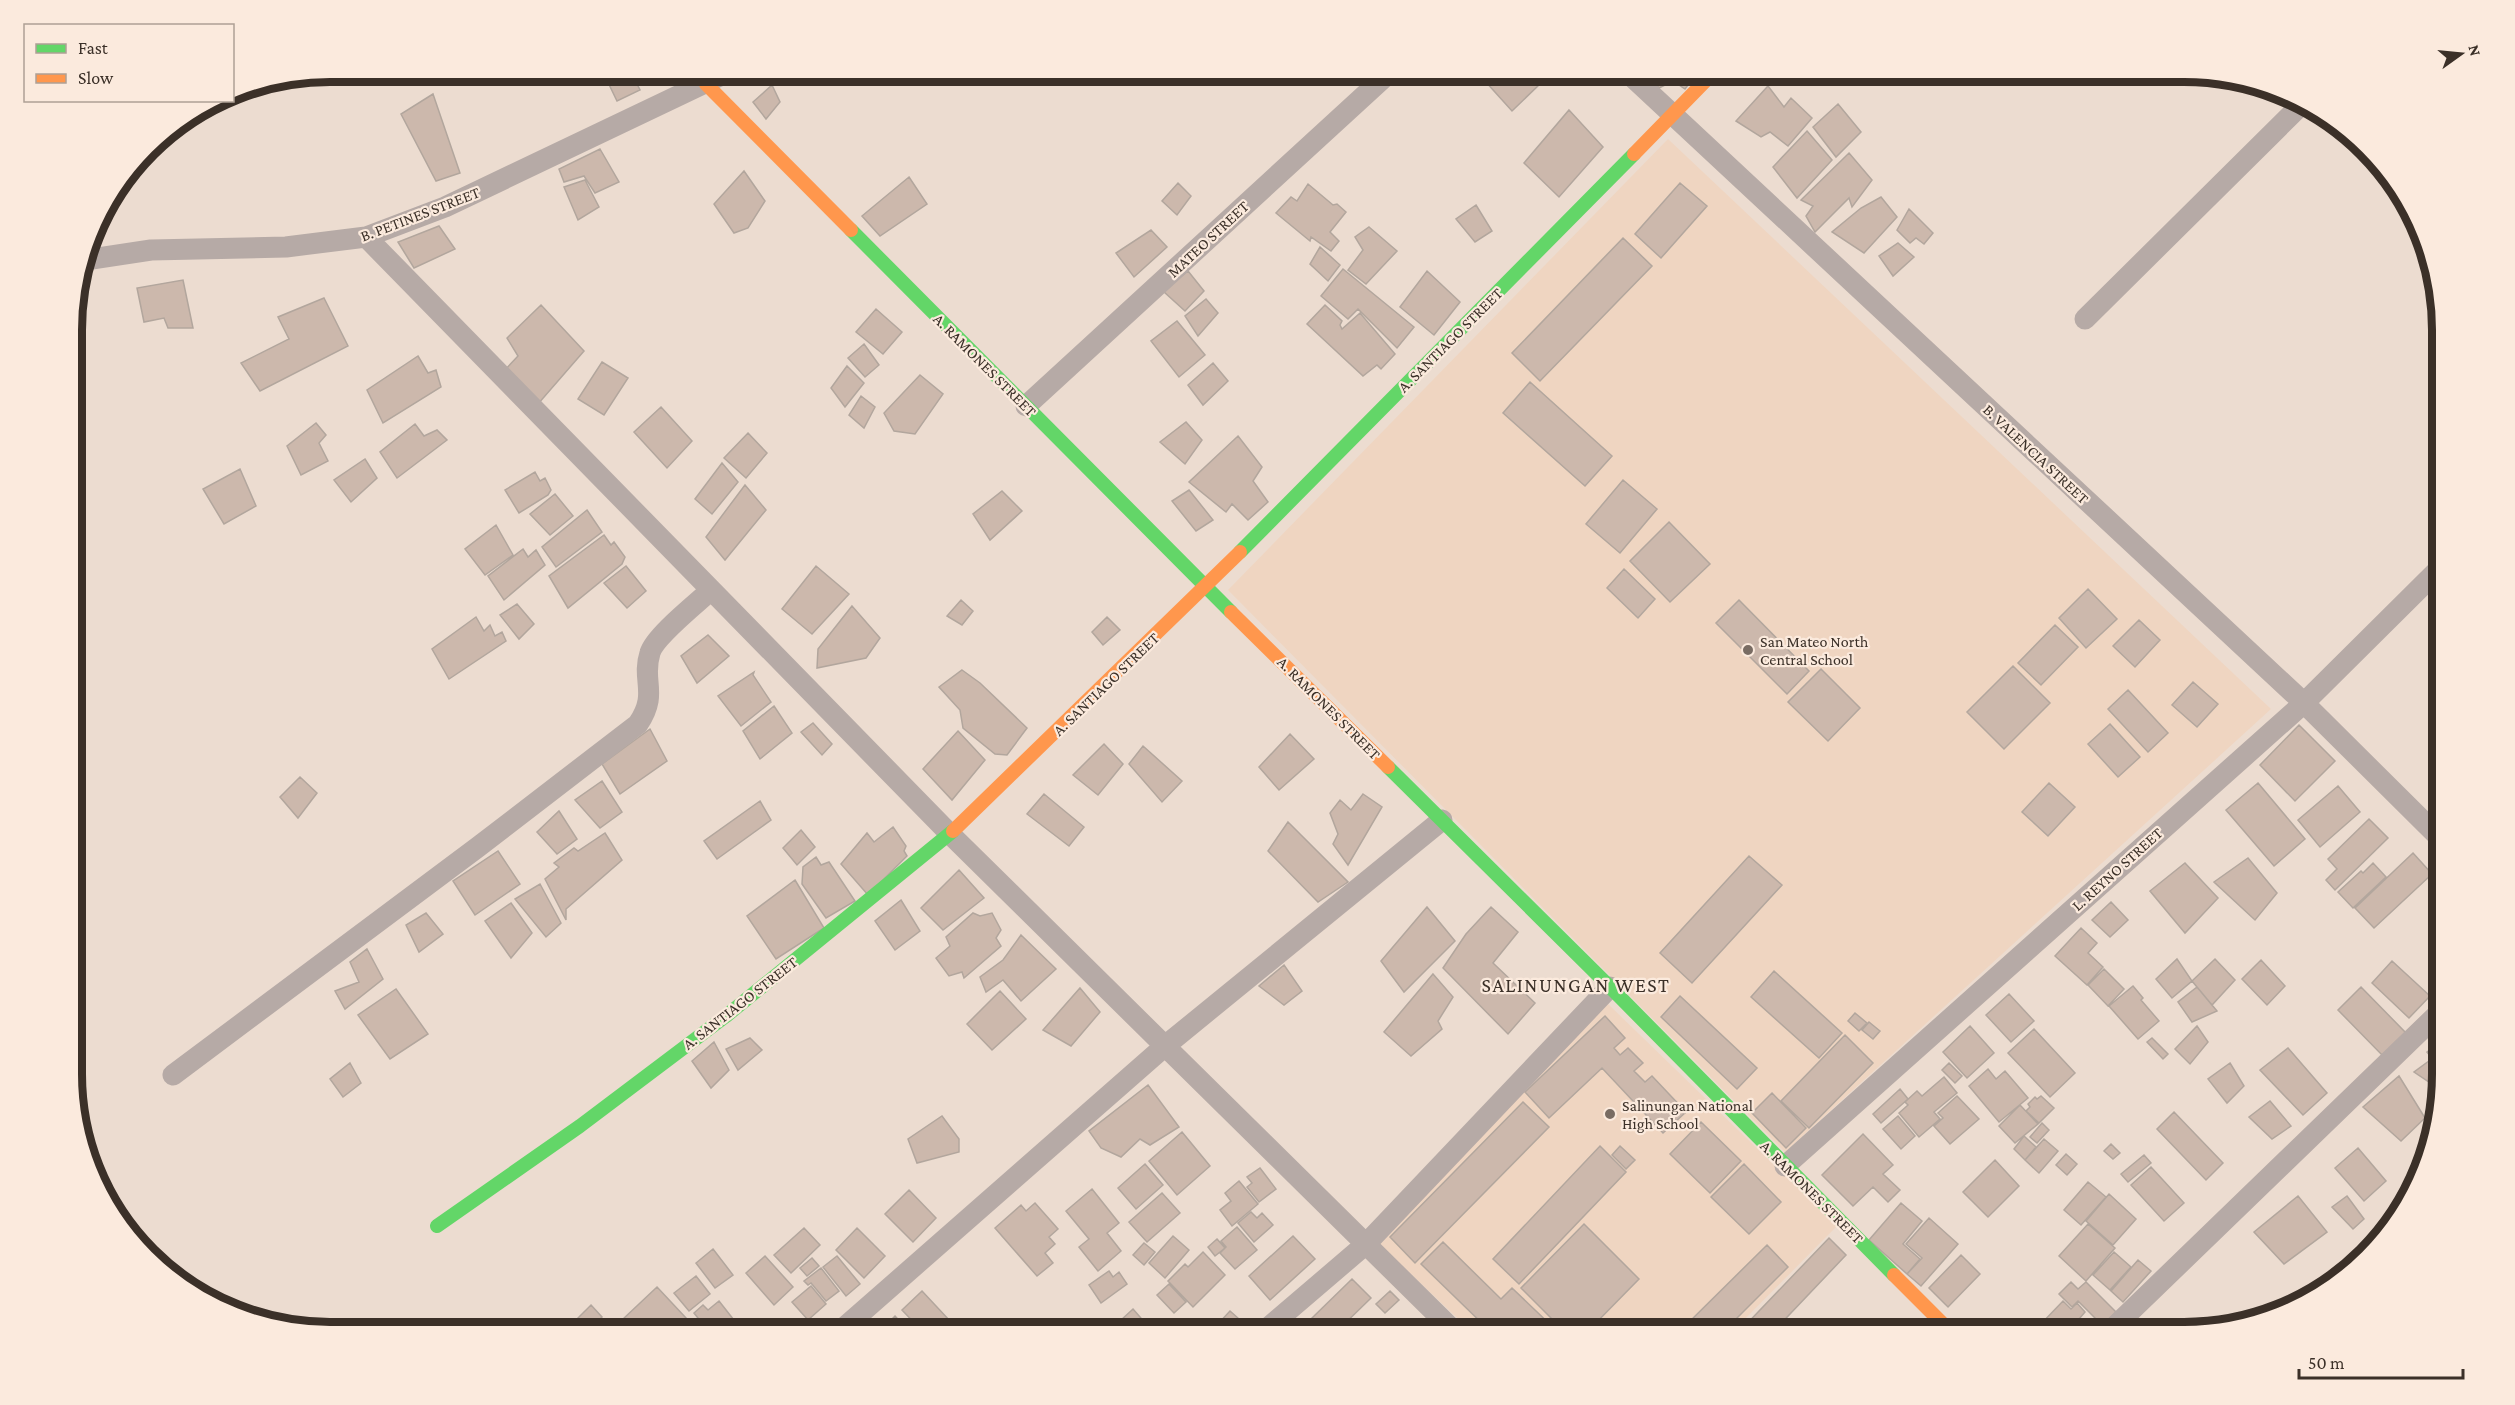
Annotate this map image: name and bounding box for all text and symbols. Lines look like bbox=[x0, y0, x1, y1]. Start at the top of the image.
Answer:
legend bbox=[24, 24, 234, 102]
north arrow bbox=[2431, 24, 2491, 84]
text: Fast bbox=[78, 38, 109, 58]
text: N bbox=[2465, 43, 2485, 58]
text: Slow bbox=[78, 68, 114, 88]
street label: B. PETINES STREET bbox=[358, 183, 482, 245]
street label: MATEO STREET bbox=[1164, 197, 1252, 281]
street label: A. SANTIAGO STREET bbox=[1394, 284, 1506, 396]
street label: A. RAMONES STREET bbox=[930, 310, 1040, 420]
street label: B. VALENCIA STREET bbox=[1980, 401, 2092, 507]
street label: A. SANTIAGO STREET bbox=[1050, 629, 1163, 739]
place label: San Mateo North Central School bbox=[1760, 633, 1869, 668]
marker: San Mateo North Central School bbox=[1741, 643, 1755, 657]
street label: A. RAMONES STREET bbox=[1274, 653, 1384, 763]
street label: L. REYNO STREET bbox=[2068, 824, 2166, 914]
street label: A. SANTIAGO STREET bbox=[679, 953, 801, 1053]
district label: SALINUNGAN WEST bbox=[1482, 974, 1670, 996]
place label: Salinungan National High School bbox=[1622, 1097, 1753, 1133]
marker: Salinungan National High School bbox=[1603, 1107, 1617, 1121]
street label: A. RAMONES STREET bbox=[1757, 1137, 1867, 1247]
scale bar bbox=[2299, 1342, 2462, 1380]
text: 50 m bbox=[2308, 1353, 2345, 1373]

